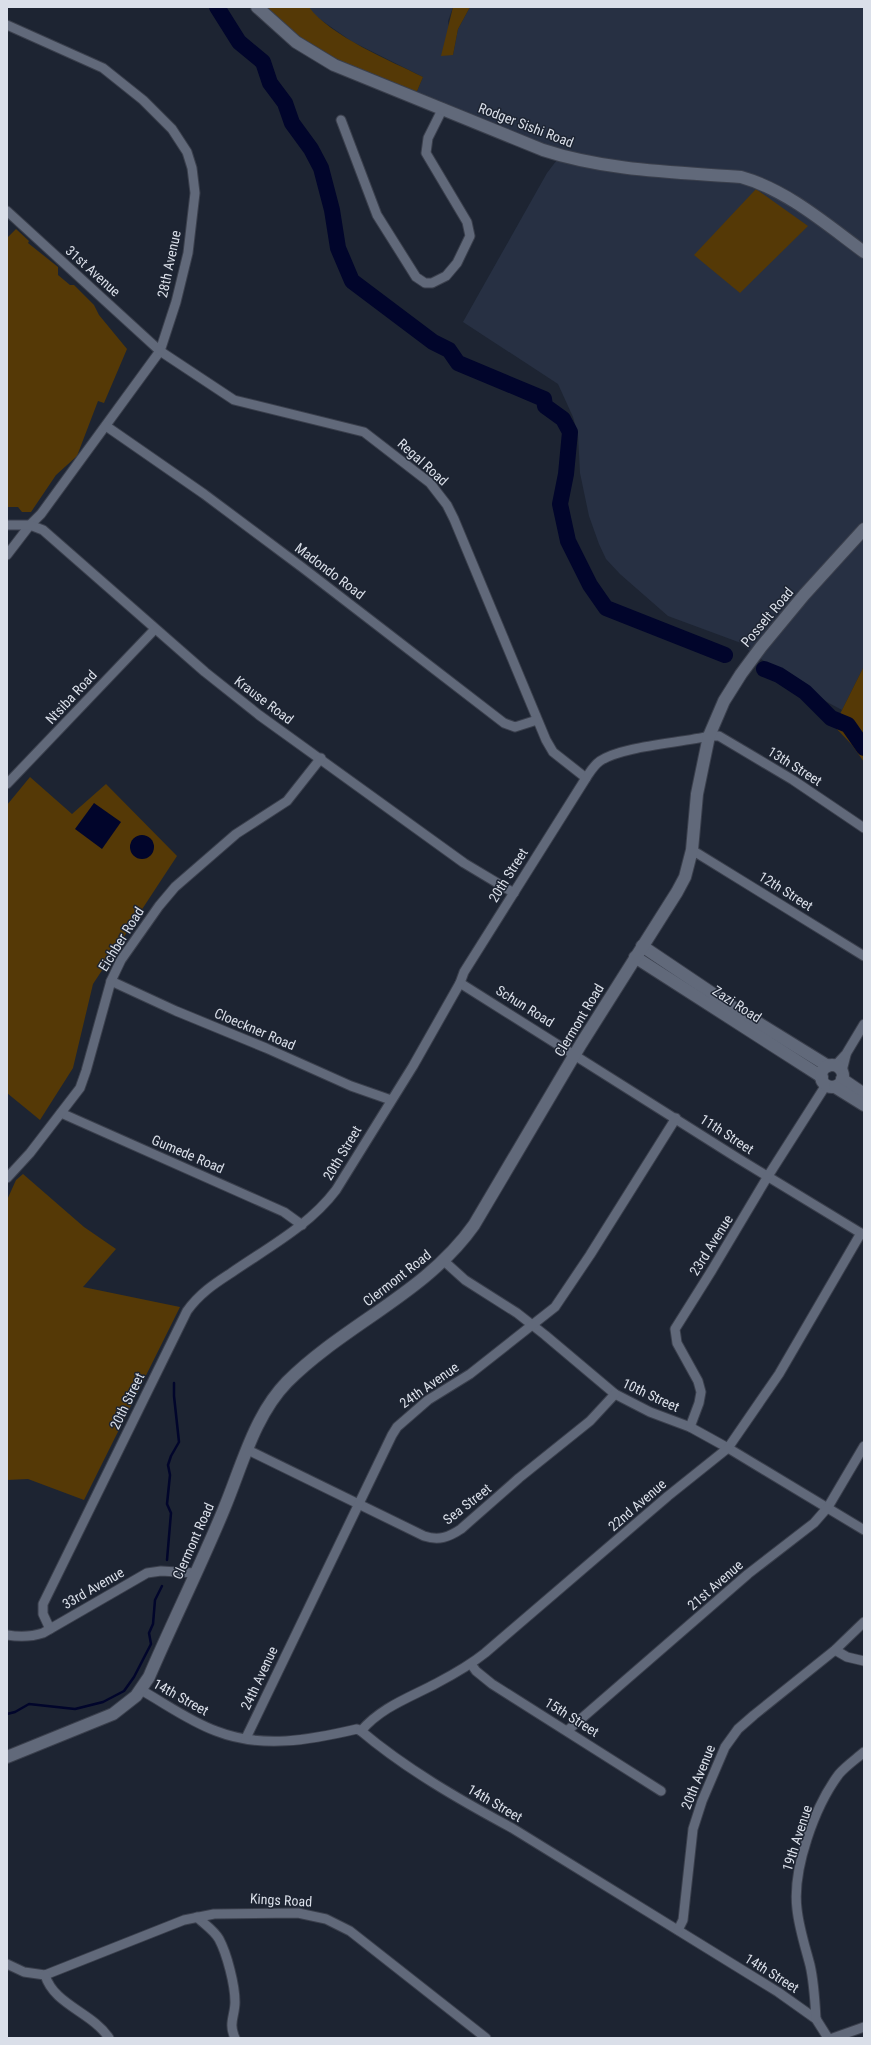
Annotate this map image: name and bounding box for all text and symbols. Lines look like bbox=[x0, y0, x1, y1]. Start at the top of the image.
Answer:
street label: Rodger Sishi Road bbox=[476, 100, 576, 150]
street label: 28th Avenue bbox=[154, 229, 184, 299]
street label: 31st Avenue bbox=[62, 242, 124, 300]
street label: Regal Road bbox=[395, 435, 451, 489]
street label: Madondo Road bbox=[292, 540, 368, 602]
street label: Posselt Road bbox=[738, 584, 796, 650]
street label: Ntsiba Road bbox=[42, 667, 100, 727]
street label: Krause Road bbox=[231, 673, 297, 727]
street label: 13th Street bbox=[765, 743, 825, 789]
street label: 20th Street bbox=[485, 845, 531, 905]
street label: 12th Street bbox=[756, 868, 816, 914]
street label: Eichber Road bbox=[95, 904, 147, 974]
street label: Clermont Road bbox=[551, 981, 607, 1059]
street label: Schun Road bbox=[493, 982, 557, 1030]
street label: Zazi Road bbox=[710, 982, 764, 1026]
street label: Cloeckner Road bbox=[212, 1005, 298, 1053]
street label: 11th Street bbox=[697, 1111, 757, 1157]
street label: 20th Street bbox=[319, 1123, 365, 1183]
street label: Gumede Road bbox=[149, 1132, 227, 1176]
street label: 23rd Avenue bbox=[686, 1211, 736, 1278]
street label: Clermont Road bbox=[360, 1247, 434, 1309]
street label: 24th Avenue bbox=[396, 1359, 462, 1411]
street label: 20th Street bbox=[106, 1370, 148, 1432]
street label: 10th Street bbox=[620, 1375, 682, 1415]
street label: 22nd Avenue bbox=[605, 1475, 669, 1534]
street label: Sea Street bbox=[440, 1480, 494, 1528]
street label: Clermont Road bbox=[169, 1500, 217, 1582]
street label: 21st Avenue bbox=[684, 1556, 746, 1613]
street label: 33rd Avenue bbox=[59, 1564, 127, 1612]
street label: 24th Avenue bbox=[237, 1643, 281, 1712]
street label: 14th Street bbox=[151, 1675, 211, 1719]
street label: 15th Street bbox=[542, 1694, 602, 1740]
street label: 20th Avenue bbox=[678, 1742, 718, 1812]
street label: 14th Street bbox=[465, 1781, 525, 1825]
street label: 19th Avenue bbox=[779, 1803, 815, 1873]
street label: Kings Road bbox=[249, 1890, 313, 1910]
street label: 14th Street bbox=[742, 1950, 802, 1996]

